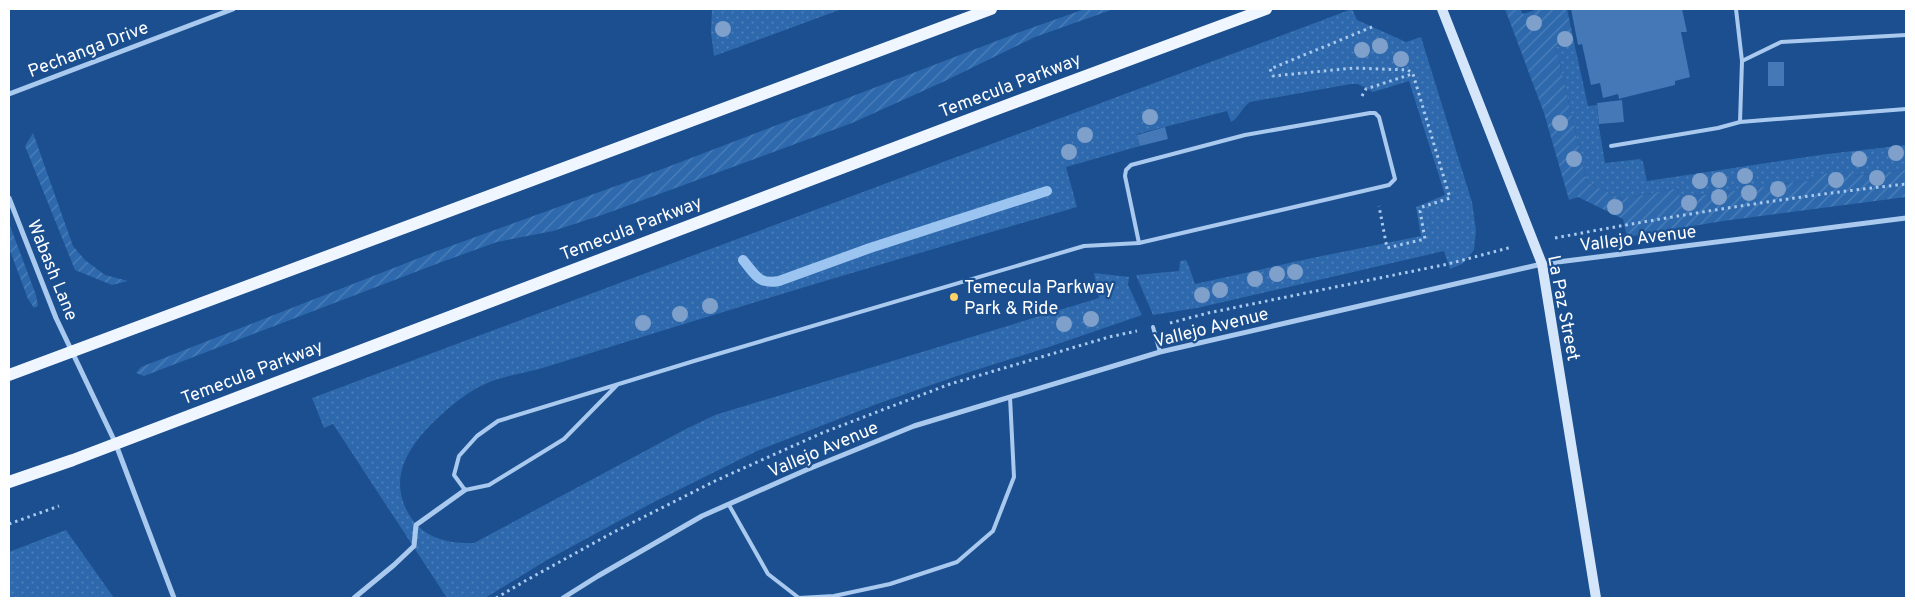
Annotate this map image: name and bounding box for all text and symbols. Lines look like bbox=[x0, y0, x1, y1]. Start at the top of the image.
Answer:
street label: Pechanga Drive bbox=[25, 17, 152, 84]
street label: Temecula Parkway bbox=[936, 49, 1085, 124]
street label: Temecula Parkway bbox=[557, 192, 706, 267]
street label: Wabash Lane bbox=[21, 217, 82, 324]
street label: Vallejo Avenue bbox=[1579, 221, 1698, 258]
street label: La Paz Street bbox=[1541, 254, 1584, 363]
place label: Temecula Parkway Park & Ride bbox=[964, 277, 1114, 321]
marker: Temecula Parkway Park & Ride bbox=[948, 291, 960, 303]
street label: Vallejo Avenue bbox=[1152, 303, 1271, 354]
street label: Temecula Parkway bbox=[178, 336, 327, 411]
street label: Vallejo Avenue bbox=[765, 417, 882, 484]

